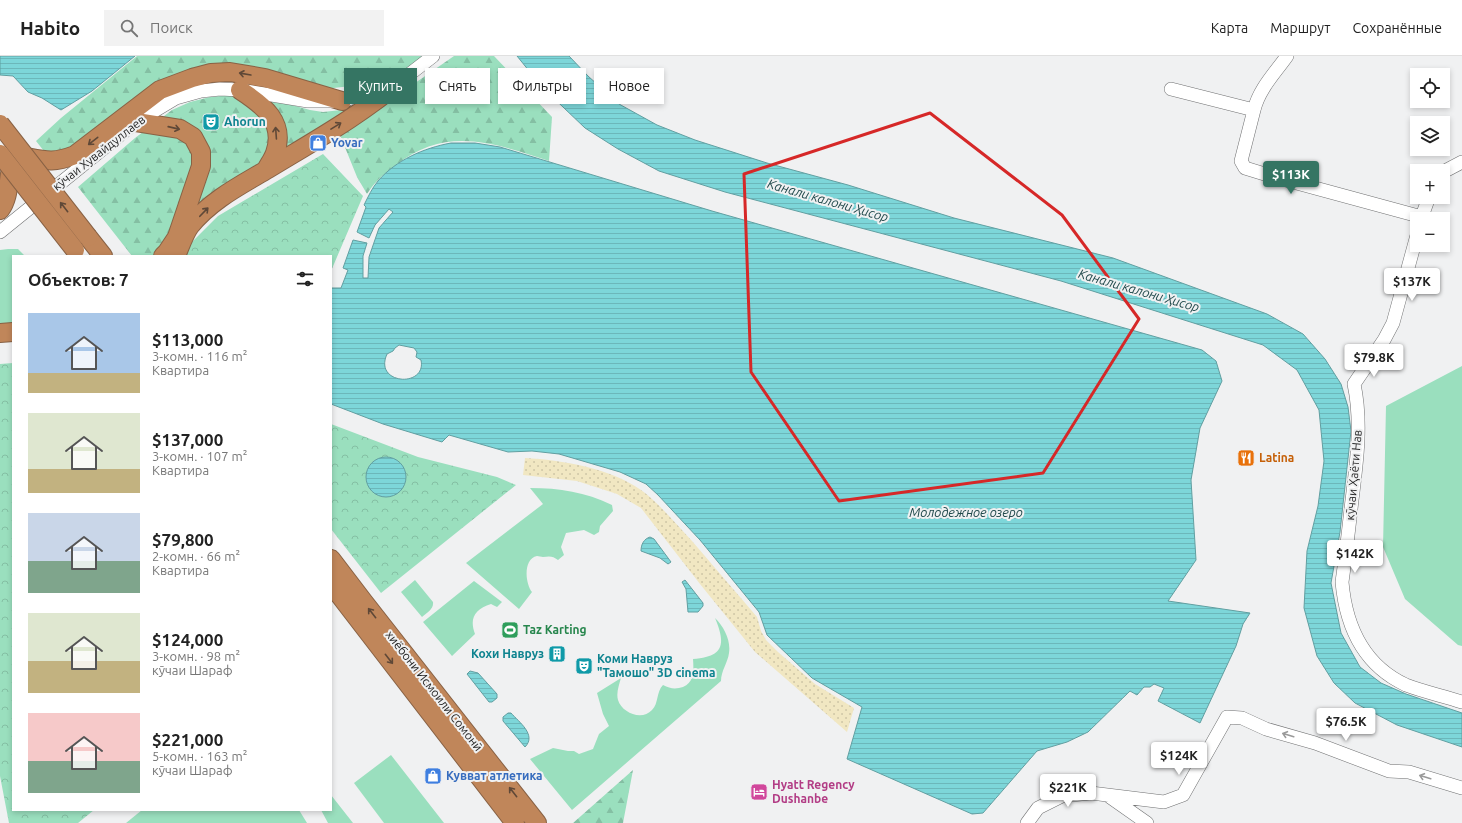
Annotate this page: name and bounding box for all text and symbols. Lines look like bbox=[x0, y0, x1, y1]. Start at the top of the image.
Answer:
search box bbox=[104, 10, 384, 46]
text: Habito bbox=[20, 17, 80, 39]
icon: search bbox=[118, 17, 140, 39]
text: Поиск bbox=[150, 19, 193, 36]
text: Карта bbox=[1211, 20, 1248, 36]
text: Маршрут bbox=[1270, 20, 1331, 36]
text: Сохранённые bbox=[1353, 20, 1442, 36]
chip: Купить bbox=[344, 68, 417, 104]
chip: Снять bbox=[425, 68, 490, 104]
chip: Фильтры bbox=[498, 68, 586, 104]
chip: Новое bbox=[594, 68, 664, 104]
map controls bbox=[1410, 68, 1450, 252]
button: locate bbox=[1410, 68, 1450, 108]
one-way arrow bbox=[239, 70, 252, 78]
street label: кӯчаи Хувайдуллаев bbox=[50, 112, 147, 193]
theatre icon: Ahorun bbox=[201, 112, 221, 132]
place label: Ahorun bbox=[224, 115, 266, 128]
button: layers bbox=[1410, 116, 1450, 156]
one-way arrow bbox=[331, 122, 342, 131]
one-way arrow bbox=[167, 124, 180, 132]
one-way arrow bbox=[273, 127, 280, 140]
shop icon: Yovar bbox=[308, 133, 328, 153]
place label: Yovar bbox=[331, 136, 363, 149]
one-way arrow bbox=[88, 137, 99, 145]
pin: $113K bbox=[1263, 161, 1319, 195]
button: + bbox=[1410, 164, 1450, 204]
text: $113K bbox=[1272, 167, 1310, 181]
water label: Канали калони Ҳисор bbox=[766, 176, 890, 224]
one-way arrow bbox=[60, 201, 69, 212]
one-way arrow bbox=[199, 207, 209, 217]
button: − bbox=[1410, 212, 1450, 252]
water label: Канали калони Ҳисор bbox=[1077, 266, 1201, 314]
icon: filters bbox=[294, 268, 316, 290]
pin: $137K bbox=[1384, 268, 1440, 302]
text: Объектов: 7 bbox=[28, 270, 128, 289]
text: $137K bbox=[1393, 274, 1431, 288]
icon: home bbox=[60, 329, 108, 377]
text: $113,000 bbox=[152, 330, 223, 349]
pin: $79.8K bbox=[1341, 344, 1407, 378]
text: 3-комн. · 116 m² bbox=[152, 349, 247, 363]
text: $79.8K bbox=[1353, 350, 1395, 364]
text: Квартира bbox=[152, 363, 209, 377]
icon: home bbox=[60, 429, 108, 477]
street label: кӯчаи Ҳаёти Нав bbox=[1343, 429, 1364, 521]
text: $137,000 bbox=[152, 430, 223, 449]
restaurant icon: Latina bbox=[1236, 448, 1256, 468]
text: 3-комн. · 107 m² bbox=[152, 449, 247, 463]
place label: Latina bbox=[1259, 451, 1294, 464]
text: Квартира bbox=[152, 463, 209, 477]
water label: Молодежное озеро bbox=[909, 505, 1023, 519]
icon: home bbox=[60, 529, 108, 577]
text: $79,800 bbox=[152, 530, 214, 549]
pin: $142K bbox=[1327, 540, 1383, 574]
text: $142K bbox=[1336, 546, 1374, 560]
text: 2-комн. · 66 m² bbox=[152, 549, 240, 563]
text: Квартира bbox=[152, 563, 209, 577]
one-way arrow bbox=[368, 608, 376, 619]
sports icon: Taz Karting bbox=[500, 620, 520, 640]
place label: Taz Karting bbox=[523, 623, 587, 636]
street label: хиёбони Исмоили Сомонӣ bbox=[383, 628, 485, 753]
icon: home bbox=[60, 629, 108, 677]
text: $124,000 bbox=[152, 630, 223, 649]
building icon: Кохи Навруз bbox=[547, 644, 567, 664]
place label: Кохи Навруз bbox=[471, 647, 544, 660]
text: 3-комн. · 98 m² bbox=[152, 649, 240, 663]
place label: Коми Навруз "Тамошо" 3D cinema bbox=[597, 652, 715, 679]
one-way arrow bbox=[385, 653, 393, 664]
theatre icon: Коми Навруз "Тамошо" 3D cinema bbox=[574, 656, 594, 676]
text: кӯчаи Шараф bbox=[152, 663, 233, 677]
pin: $76.5K bbox=[1313, 708, 1379, 742]
text: $76.5K bbox=[1325, 714, 1367, 728]
icon: home bbox=[60, 729, 108, 777]
text: $221,000 bbox=[152, 730, 223, 749]
one-way arrow bbox=[1281, 731, 1294, 738]
pin: $124K bbox=[1151, 742, 1207, 776]
text: $124K bbox=[1160, 748, 1198, 762]
text: 5-комн. · 163 m² bbox=[152, 749, 247, 763]
text: кӯчаи Шараф bbox=[152, 763, 233, 777]
shop icon: Кувват атлетика bbox=[423, 766, 443, 786]
place label: Кувват атлетика bbox=[446, 769, 543, 782]
one-way arrow bbox=[1418, 773, 1431, 780]
pin: $221K bbox=[1040, 774, 1096, 808]
place label: Hyatt Regency Dushanbe bbox=[772, 778, 855, 805]
text: $221K bbox=[1049, 780, 1087, 794]
hotel icon: Hyatt Regency Dushanbe bbox=[749, 782, 769, 802]
one-way arrow bbox=[509, 787, 518, 798]

